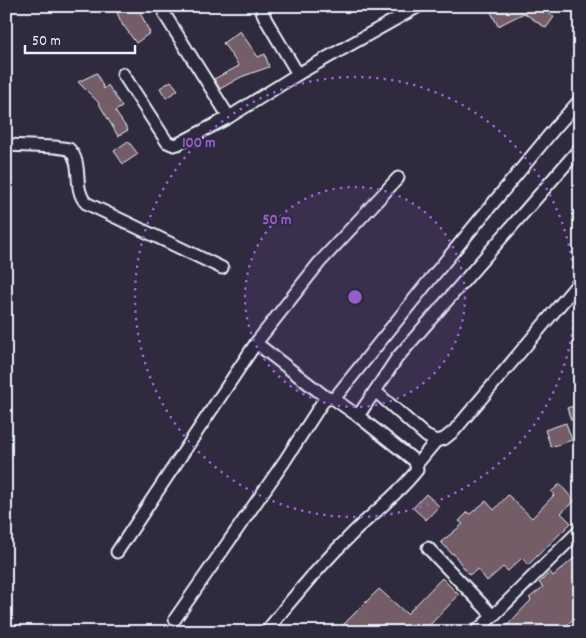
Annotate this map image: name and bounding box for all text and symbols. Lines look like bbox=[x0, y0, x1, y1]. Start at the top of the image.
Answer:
scale bar bbox=[25, 22, 135, 54]
text: 50 m bbox=[32, 31, 61, 53]
text: 100 m bbox=[182, 133, 216, 155]
text: 50 m bbox=[263, 210, 291, 232]
centre of rings bbox=[346, 288, 364, 306]

